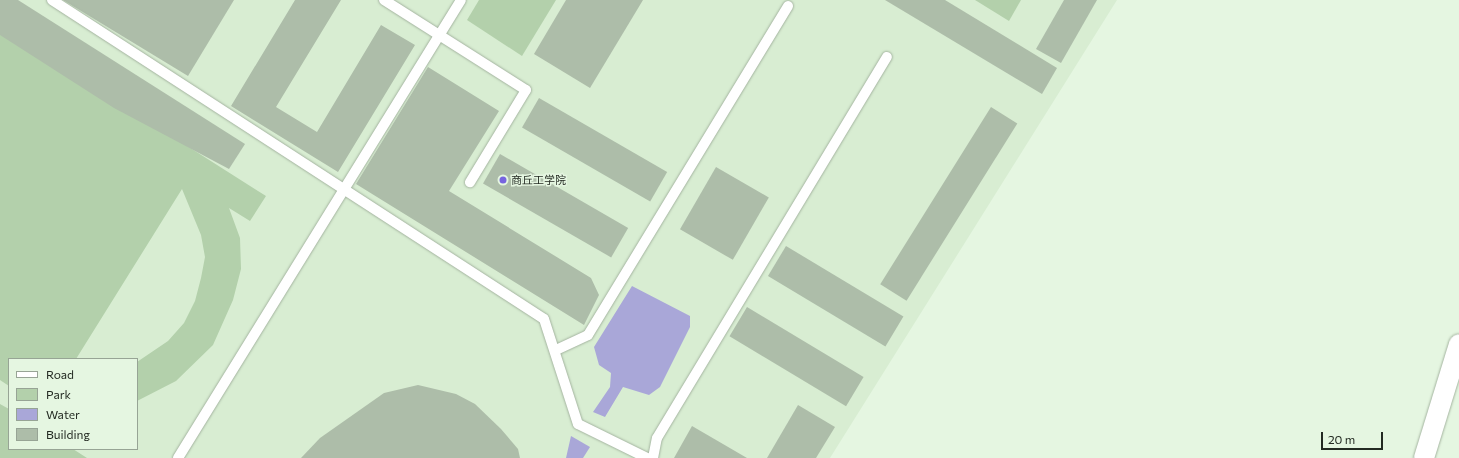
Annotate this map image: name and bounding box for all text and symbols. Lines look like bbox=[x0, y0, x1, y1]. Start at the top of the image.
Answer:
place label: 商丘工学院 bbox=[511, 173, 566, 187]
marker: 商丘工学院 bbox=[498, 175, 508, 185]
legend bbox=[8, 358, 138, 450]
text: Road bbox=[46, 367, 74, 381]
text: Park bbox=[46, 387, 71, 401]
text: Water bbox=[46, 407, 80, 421]
scale bar bbox=[1323, 424, 1385, 450]
text: Building bbox=[46, 427, 90, 441]
text: 20 m bbox=[1328, 432, 1355, 446]

